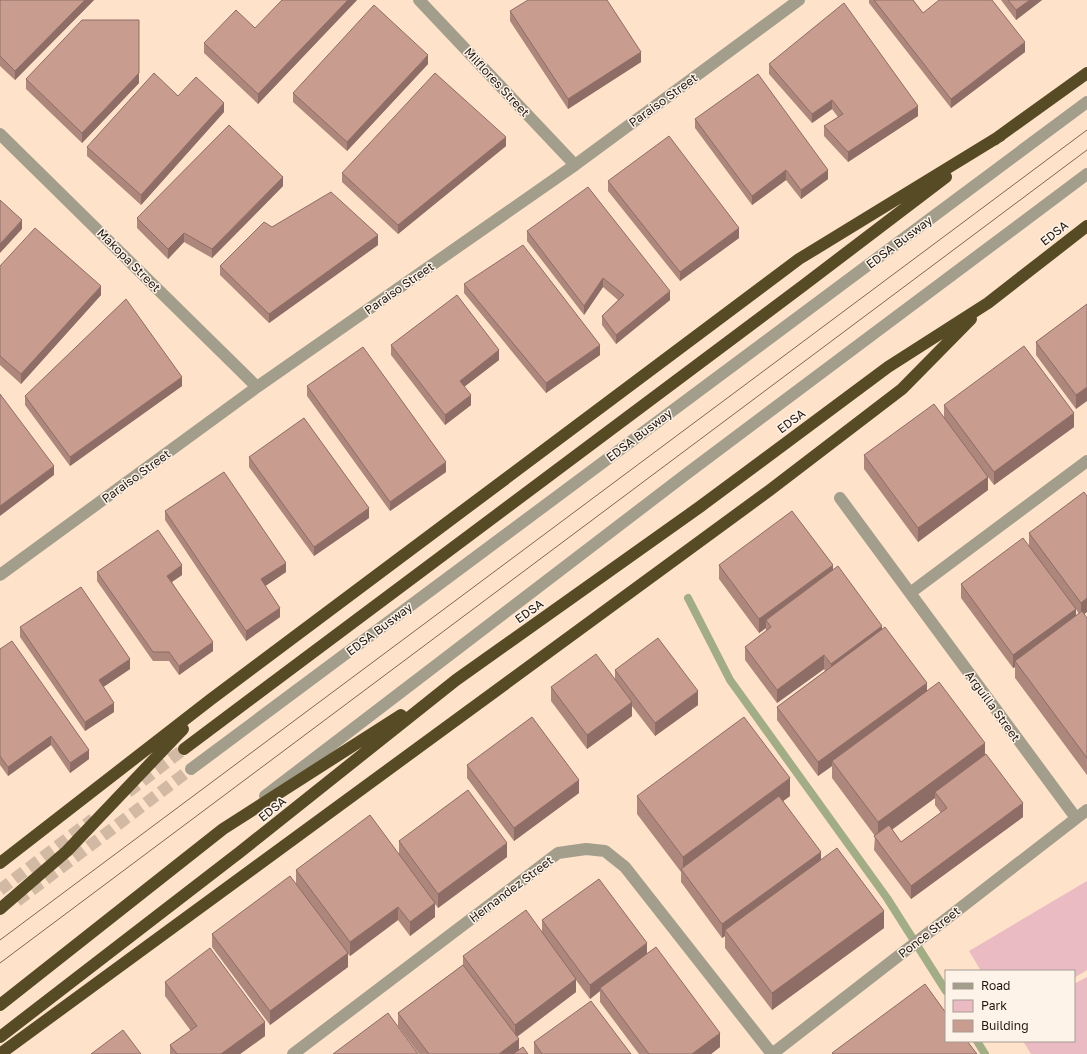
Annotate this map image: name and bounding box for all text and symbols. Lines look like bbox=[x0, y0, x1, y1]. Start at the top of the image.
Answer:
street label: Milflores Street bbox=[461, 44, 533, 120]
street label: Paraiso Street bbox=[626, 70, 700, 130]
street label: EDSA Busway bbox=[863, 212, 935, 272]
street label: EDSA bbox=[1037, 217, 1071, 249]
street label: Makopa Street bbox=[94, 225, 164, 295]
street label: Paraiso Street bbox=[361, 258, 437, 317]
street label: EDSA Busway bbox=[603, 405, 675, 465]
street label: EDSA bbox=[774, 406, 808, 436]
street label: Paraiso Street bbox=[99, 446, 173, 506]
street label: EDSA bbox=[512, 596, 546, 626]
street label: EDSA Busway bbox=[343, 599, 415, 659]
street label: Arguilla Street bbox=[962, 668, 1024, 744]
street label: EDSA bbox=[255, 793, 289, 825]
street label: Hernandez Street bbox=[466, 852, 556, 925]
street label: Ponce Street bbox=[895, 903, 963, 961]
legend bbox=[945, 970, 1075, 1042]
text: Road bbox=[981, 978, 1010, 993]
text: Park bbox=[981, 998, 1007, 1013]
text: Building bbox=[981, 1018, 1029, 1033]

